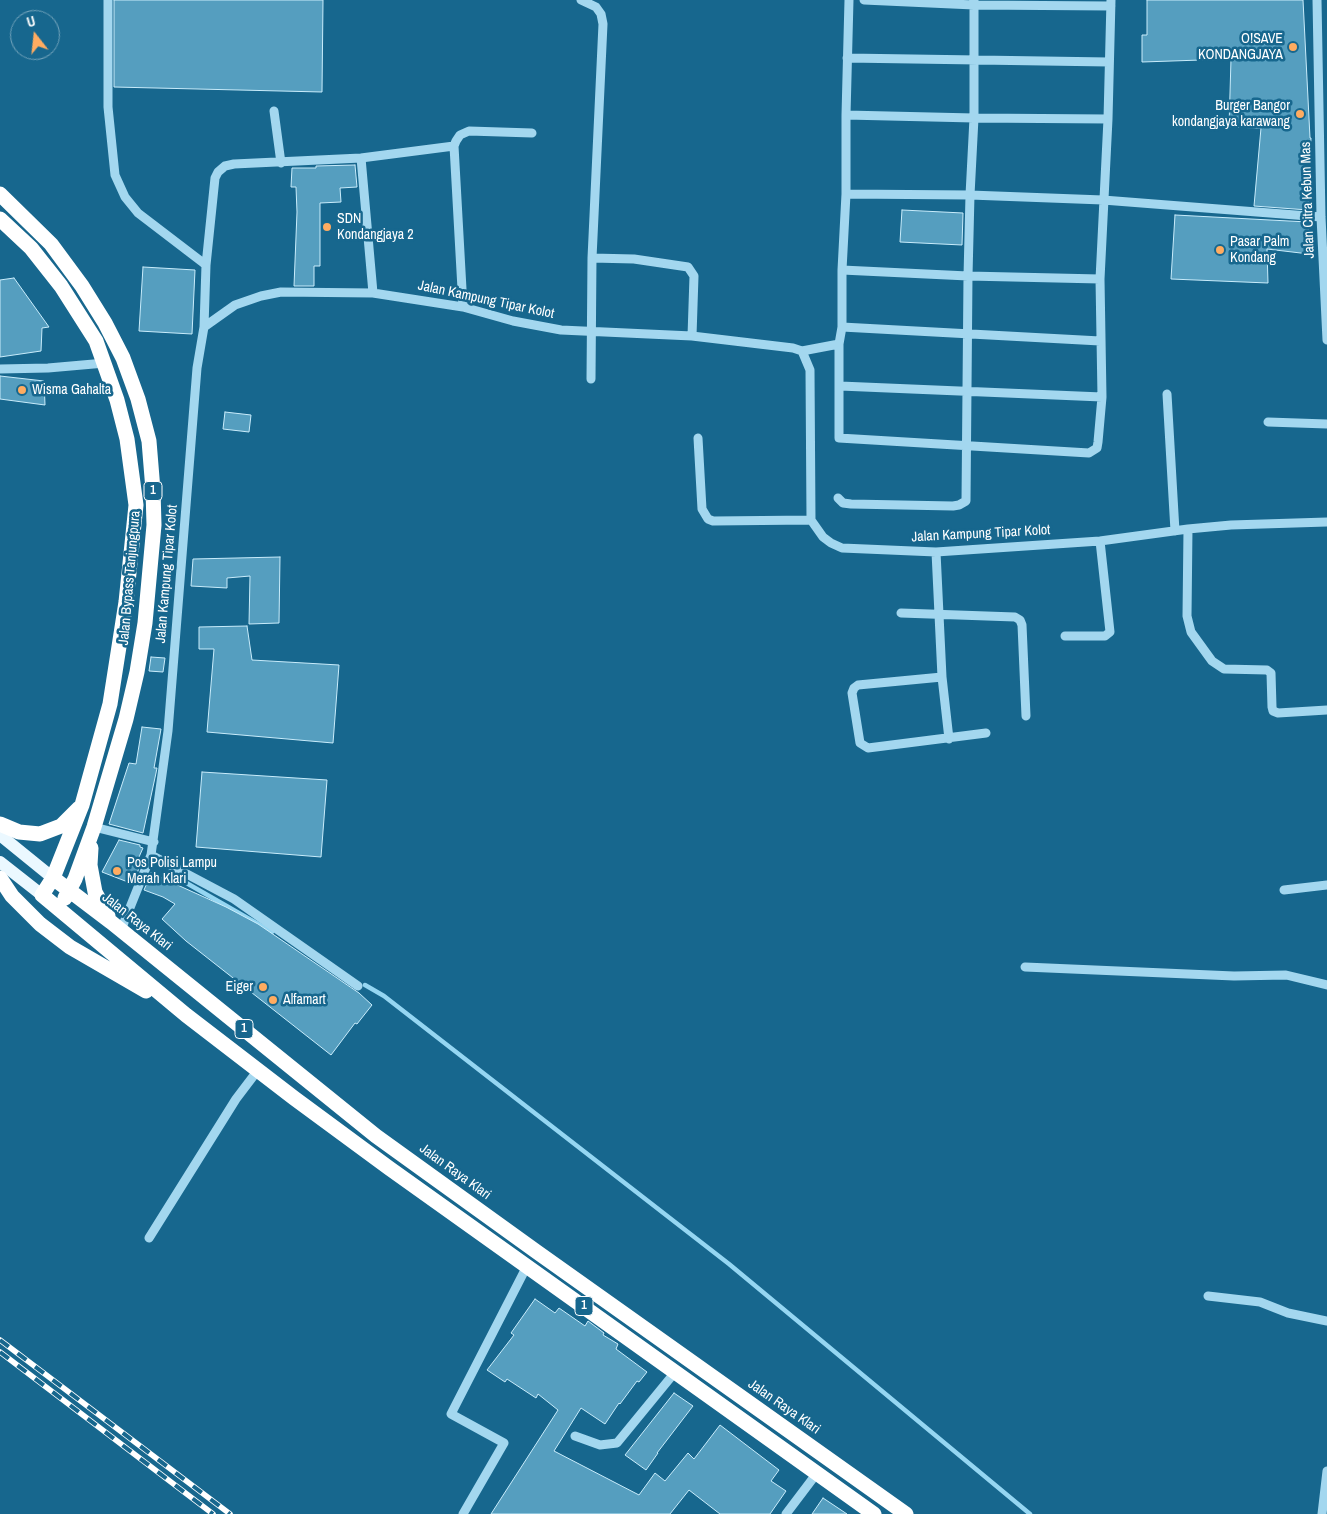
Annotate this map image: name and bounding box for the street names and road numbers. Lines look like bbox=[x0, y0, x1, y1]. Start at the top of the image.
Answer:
street label: Jalan Citra Kebun Mas bbox=[1298, 141, 1318, 259]
street label: Jalan Kampung Tipar Kolot bbox=[416, 277, 556, 323]
road number: 1 bbox=[144, 482, 162, 501]
street label: Jalan Kampung Tipar Kolot bbox=[153, 504, 181, 644]
street label: Jalan Bypass Tanjungpura bbox=[116, 510, 144, 646]
street label: Jalan Kampung Tipar Kolot bbox=[911, 522, 1051, 546]
street label: Jalan Raya Klari bbox=[99, 889, 175, 955]
road number: 1 bbox=[235, 1020, 253, 1038]
street label: Jalan Raya Klari bbox=[416, 1140, 494, 1204]
road number: 1 bbox=[575, 1296, 593, 1315]
street label: Jalan Raya Klari bbox=[745, 1376, 823, 1438]

